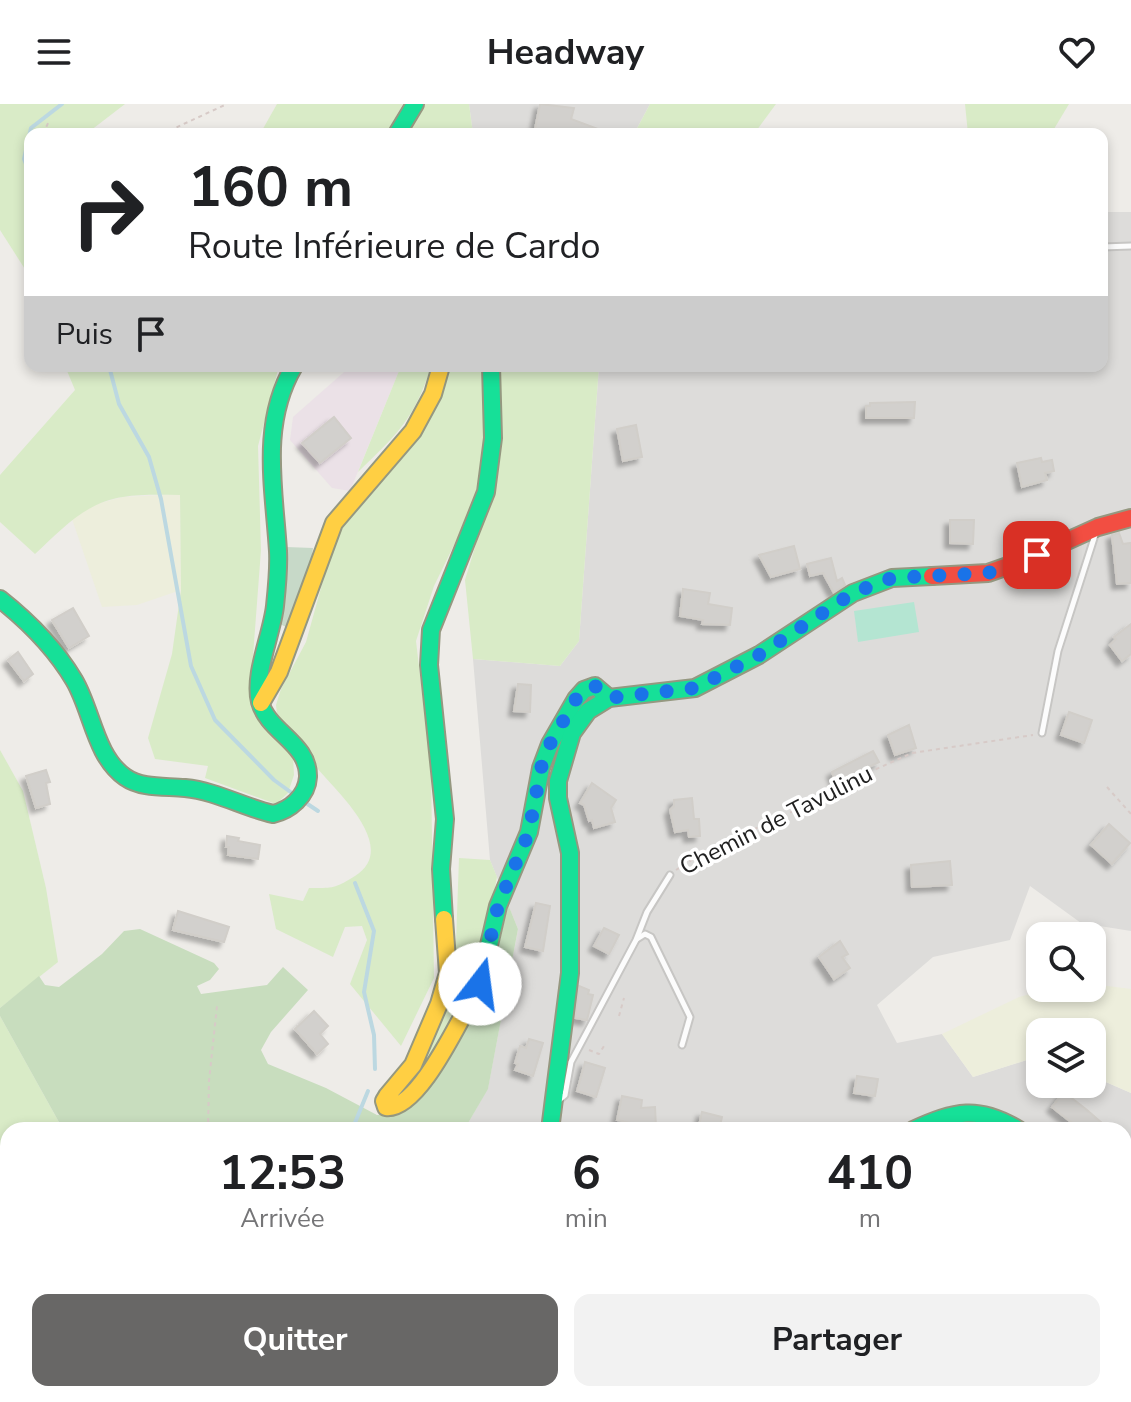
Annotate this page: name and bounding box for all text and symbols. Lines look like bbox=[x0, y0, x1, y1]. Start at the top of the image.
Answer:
text: Headway bbox=[487, 28, 644, 77]
icon: menu bbox=[32, 30, 76, 74]
icon: heart bbox=[1055, 30, 1099, 74]
text: 160 m bbox=[188, 149, 353, 226]
icon: right bbox=[56, 160, 160, 264]
text: Route Inférieure de Cardo bbox=[188, 222, 600, 271]
icon: arrive bbox=[129, 312, 173, 356]
text: Puis bbox=[56, 314, 113, 355]
pin bbox=[1003, 521, 1071, 589]
icon: arrive bbox=[1015, 533, 1059, 577]
street label: Chemin de Tavulinu bbox=[674, 758, 878, 882]
map controls bbox=[1026, 922, 1106, 1098]
button: search bbox=[1026, 922, 1106, 1002]
position arrow bbox=[438, 942, 522, 1026]
button: layers bbox=[1026, 1018, 1106, 1098]
text: 12:53 bbox=[219, 1140, 346, 1206]
text: 6 bbox=[572, 1140, 601, 1206]
text: 410 bbox=[827, 1140, 913, 1206]
text: Arrivée bbox=[240, 1201, 325, 1236]
text: min bbox=[565, 1201, 608, 1236]
text: m bbox=[859, 1201, 881, 1236]
button: Quitter bbox=[32, 1294, 558, 1386]
button: Partager bbox=[574, 1294, 1100, 1386]

